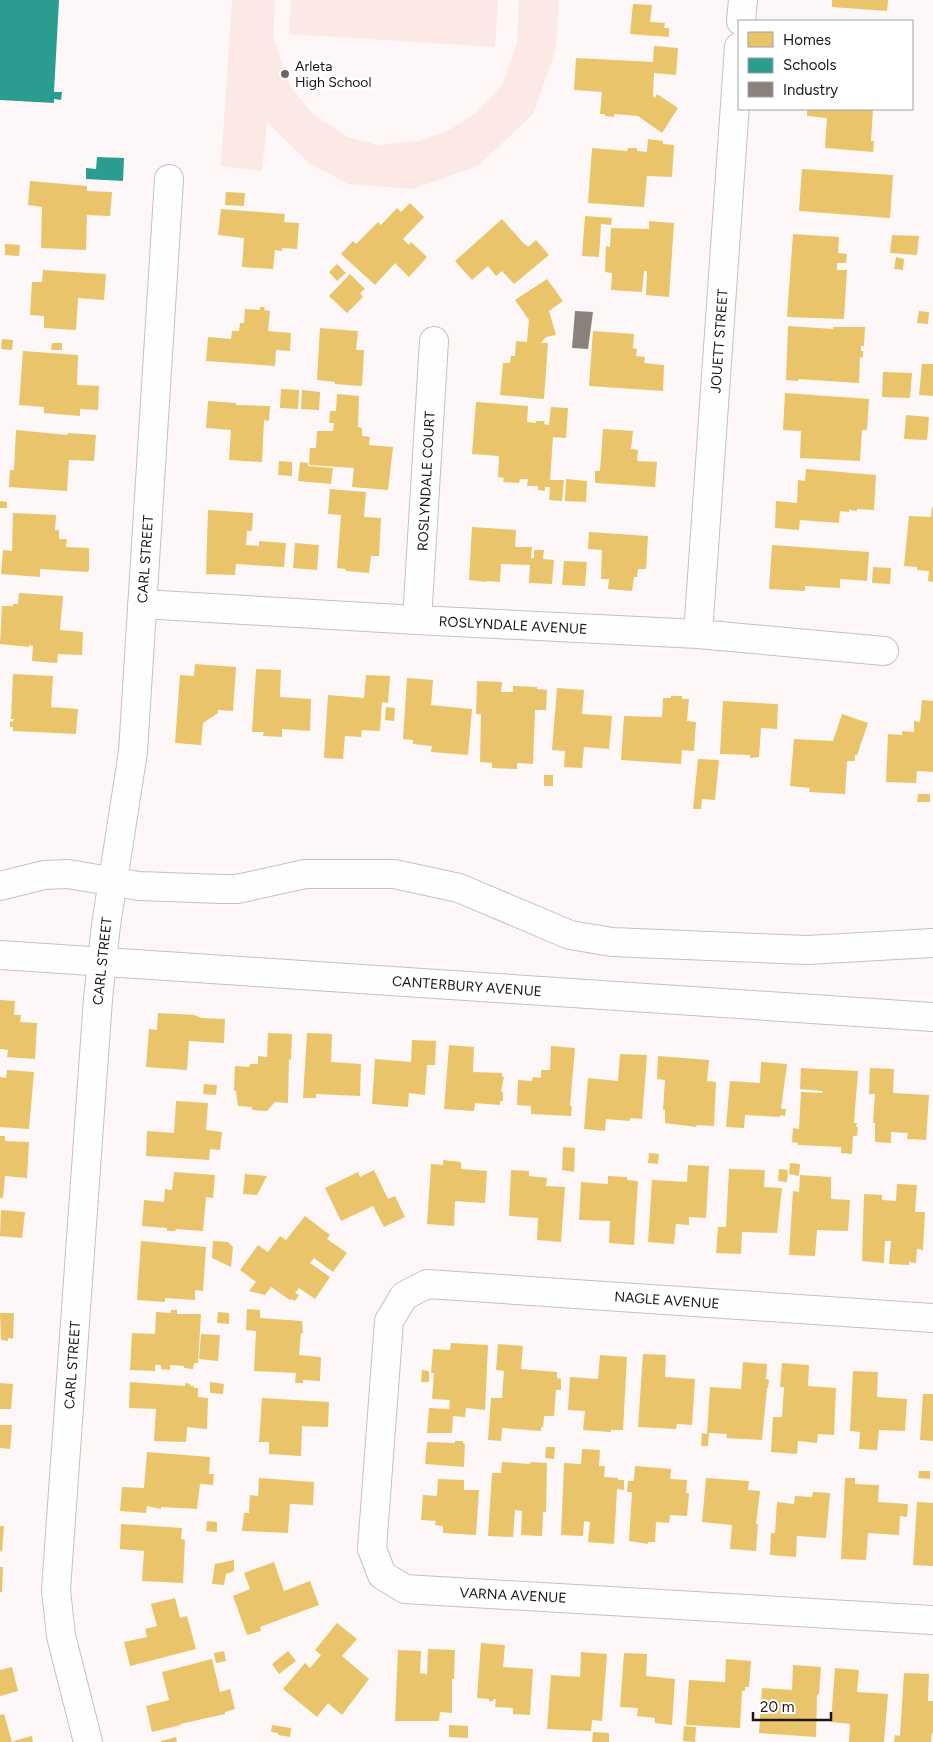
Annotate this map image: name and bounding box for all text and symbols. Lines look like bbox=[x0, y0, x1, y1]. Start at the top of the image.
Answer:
legend bbox=[738, 20, 913, 110]
text: Homes bbox=[783, 31, 831, 49]
text: Schools bbox=[783, 56, 836, 74]
place label: Arleta High School bbox=[295, 58, 372, 91]
marker: Arleta High School bbox=[279, 68, 291, 80]
text: Industry bbox=[783, 81, 838, 99]
street label: JOUETT STREET bbox=[707, 288, 732, 394]
street label: ROSLYNDALE COURT bbox=[414, 410, 439, 551]
street label: CARL STREET bbox=[134, 514, 157, 604]
street label: ROSLYNDALE AVENUE bbox=[438, 613, 588, 638]
street label: CARL STREET bbox=[89, 916, 116, 1006]
street label: CANTERBURY AVENUE bbox=[391, 973, 542, 1000]
street label: NAGLE AVENUE bbox=[614, 1288, 720, 1313]
street label: CARL STREET bbox=[61, 1320, 84, 1410]
street label: VARNA AVENUE bbox=[459, 1584, 567, 1607]
scale bar bbox=[753, 1690, 830, 1722]
text: 20 m bbox=[760, 1698, 794, 1716]

